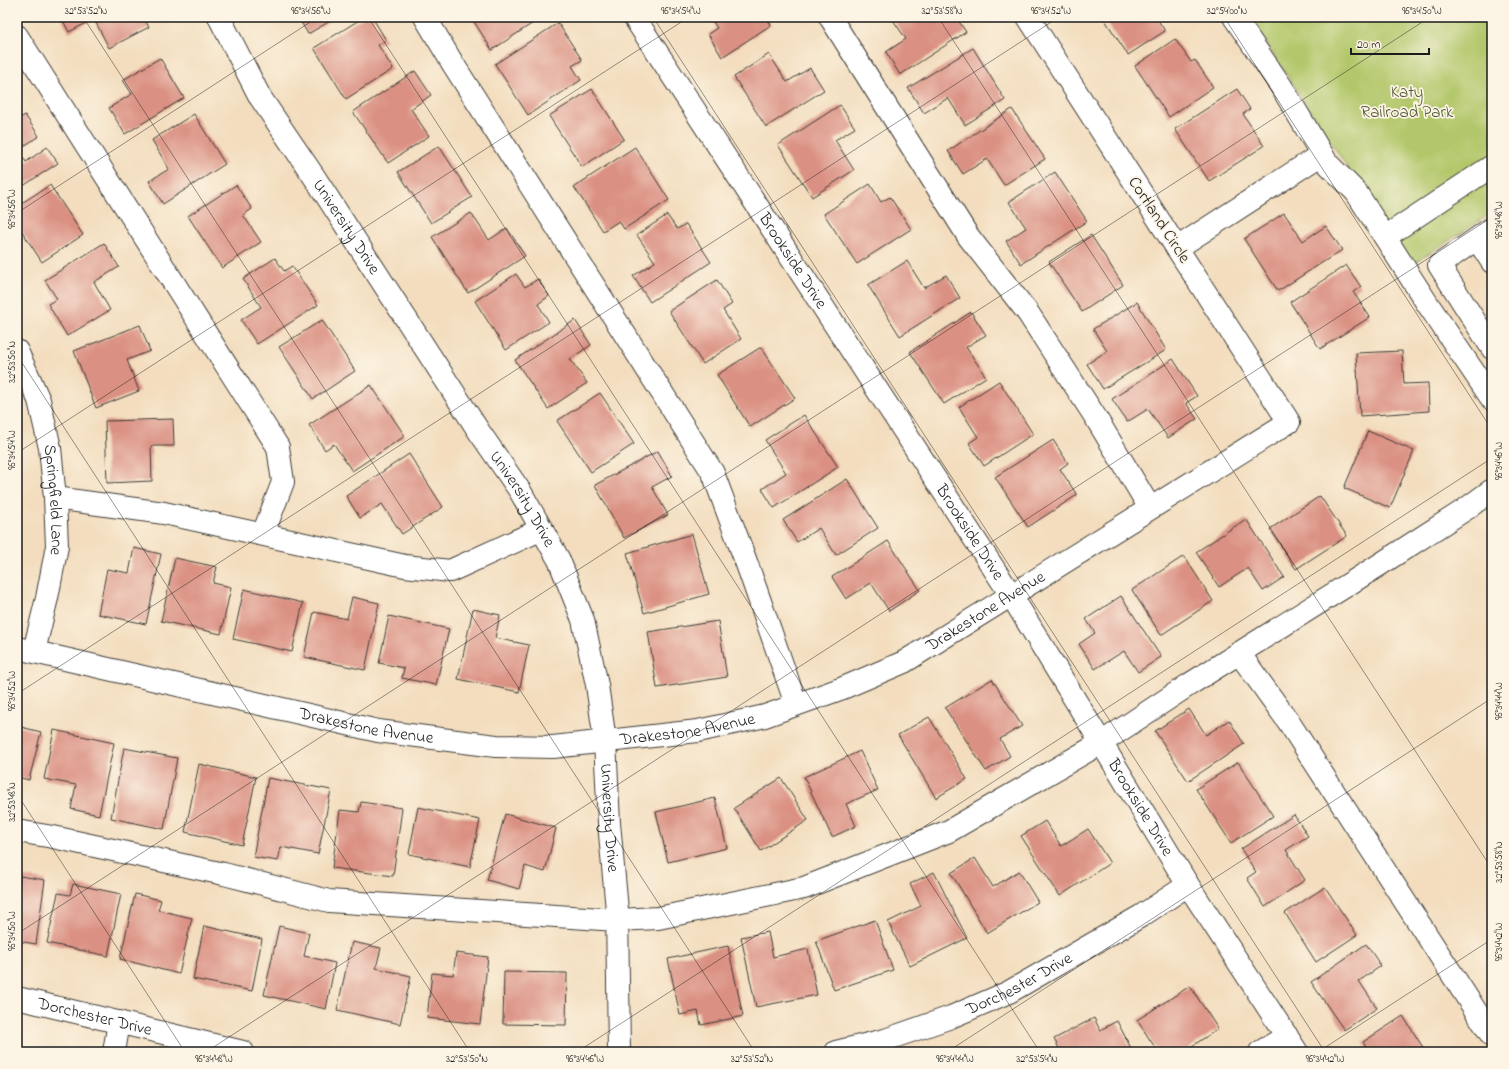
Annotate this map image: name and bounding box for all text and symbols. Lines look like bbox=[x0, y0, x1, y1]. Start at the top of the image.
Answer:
text: 32°53'52"N bbox=[65, 4, 107, 19]
text: 96°34'56"W bbox=[291, 4, 331, 19]
text: 96°34'54"W bbox=[661, 4, 701, 19]
text: 32°53'58"N bbox=[921, 4, 963, 19]
text: 96°34'52"W bbox=[1031, 4, 1071, 19]
text: 32°54'00"N bbox=[1207, 4, 1247, 19]
text: 96°34'50"W bbox=[1402, 4, 1442, 19]
scale bar bbox=[1351, 30, 1429, 56]
text: 20 m bbox=[1357, 36, 1380, 54]
park label: Katy Railroad Park bbox=[1361, 80, 1454, 125]
street label: Cortland Circle bbox=[1122, 172, 1197, 269]
street label: University Drive bbox=[307, 174, 387, 280]
text: 96°34'56"W bbox=[5, 189, 20, 229]
text: 96°34'48"W bbox=[1492, 201, 1507, 239]
street label: Brookside Drive bbox=[752, 207, 834, 314]
text: 32°53'50"N bbox=[5, 341, 20, 383]
text: 96°34'54"W bbox=[5, 430, 20, 470]
text: 96°34'46"W bbox=[1492, 442, 1507, 480]
street label: Springfield Lane bbox=[37, 443, 70, 558]
street label: University Drive bbox=[483, 446, 562, 552]
street label: Brookside Drive bbox=[929, 478, 1011, 585]
street label: Drakestone Avenue bbox=[920, 564, 1050, 658]
text: 96°34'52"W bbox=[5, 671, 20, 711]
text: 96°34'44"W bbox=[1492, 682, 1507, 720]
street label: Drakestone Avenue bbox=[296, 701, 435, 750]
street label: Drakestone Avenue bbox=[618, 706, 758, 752]
street label: Brookside Drive bbox=[1101, 753, 1180, 861]
street label: University Drive bbox=[594, 763, 626, 874]
text: 32°53'48"N bbox=[5, 782, 20, 822]
text: 32°53'58"N bbox=[1492, 841, 1507, 883]
text: 96°34'50"W bbox=[5, 911, 20, 951]
text: 96°34'42"W bbox=[1492, 922, 1507, 961]
street label: Dorchester Drive bbox=[961, 946, 1077, 1022]
street label: Dorchester Drive bbox=[34, 991, 155, 1042]
text: 96°34'48"W bbox=[195, 1052, 233, 1067]
text: 32°53'50"N bbox=[446, 1052, 488, 1067]
text: 96°34'46"W bbox=[566, 1052, 604, 1067]
text: 32°53'52"N bbox=[731, 1052, 773, 1067]
text: 96°34'44"W bbox=[936, 1052, 974, 1067]
text: 32°53'54"N bbox=[1016, 1052, 1058, 1067]
text: 96°34'42"W bbox=[1306, 1052, 1345, 1067]

